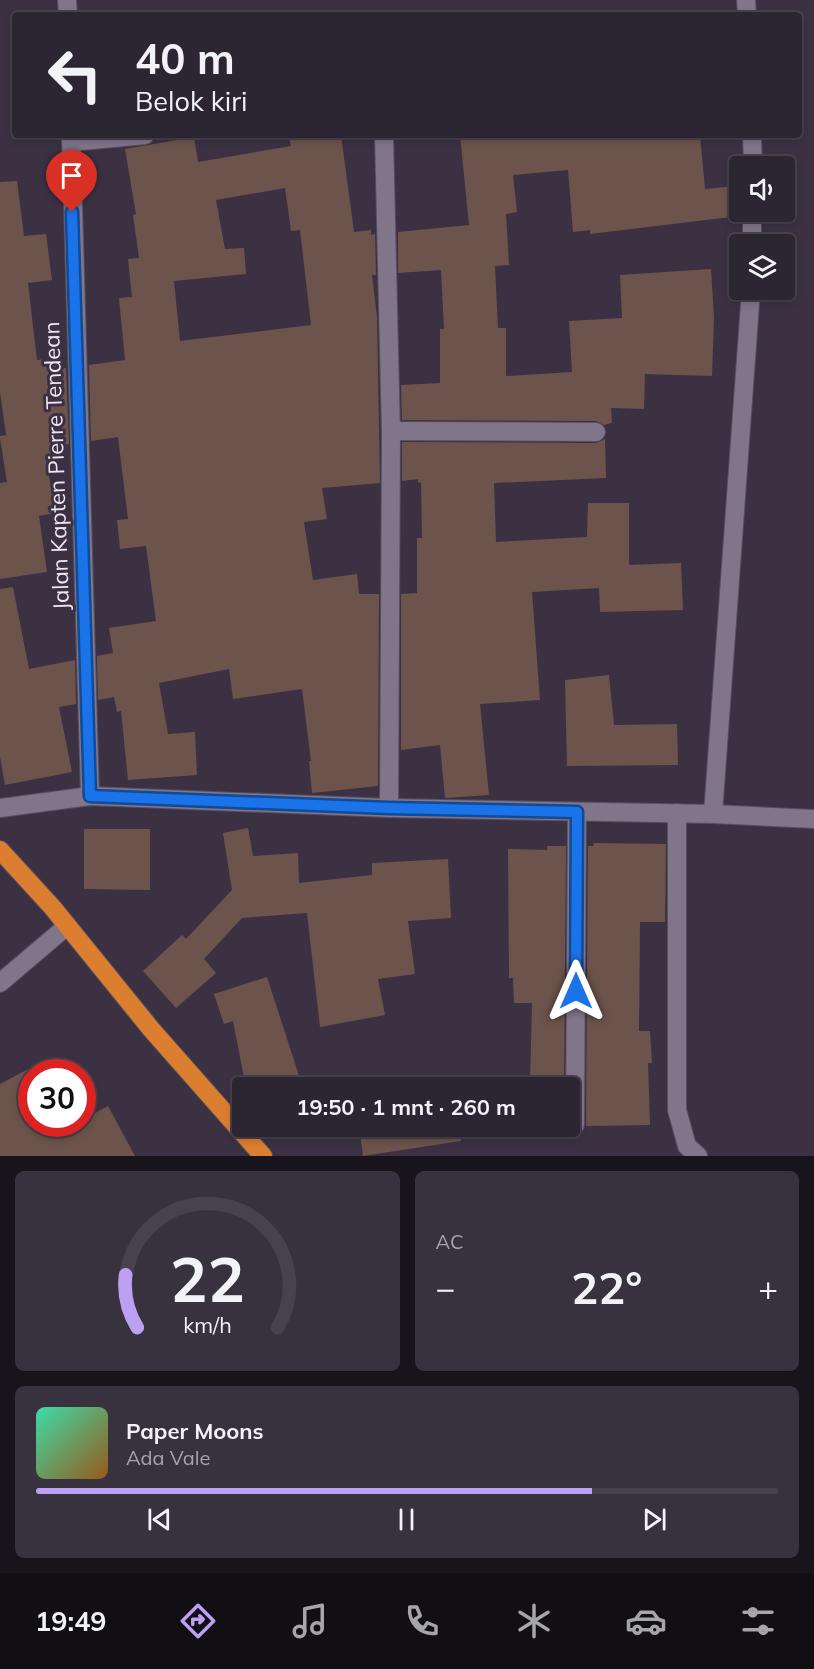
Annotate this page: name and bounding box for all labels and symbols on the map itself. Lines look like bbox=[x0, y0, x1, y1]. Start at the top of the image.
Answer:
pin bbox=[46, 150, 97, 212]
street label: Jalan Kapten Pierre Tendean bbox=[37, 321, 75, 611]
position arrow bbox=[544, 959, 608, 1023]
speed limit sign: 30 bbox=[18, 1059, 96, 1137]

